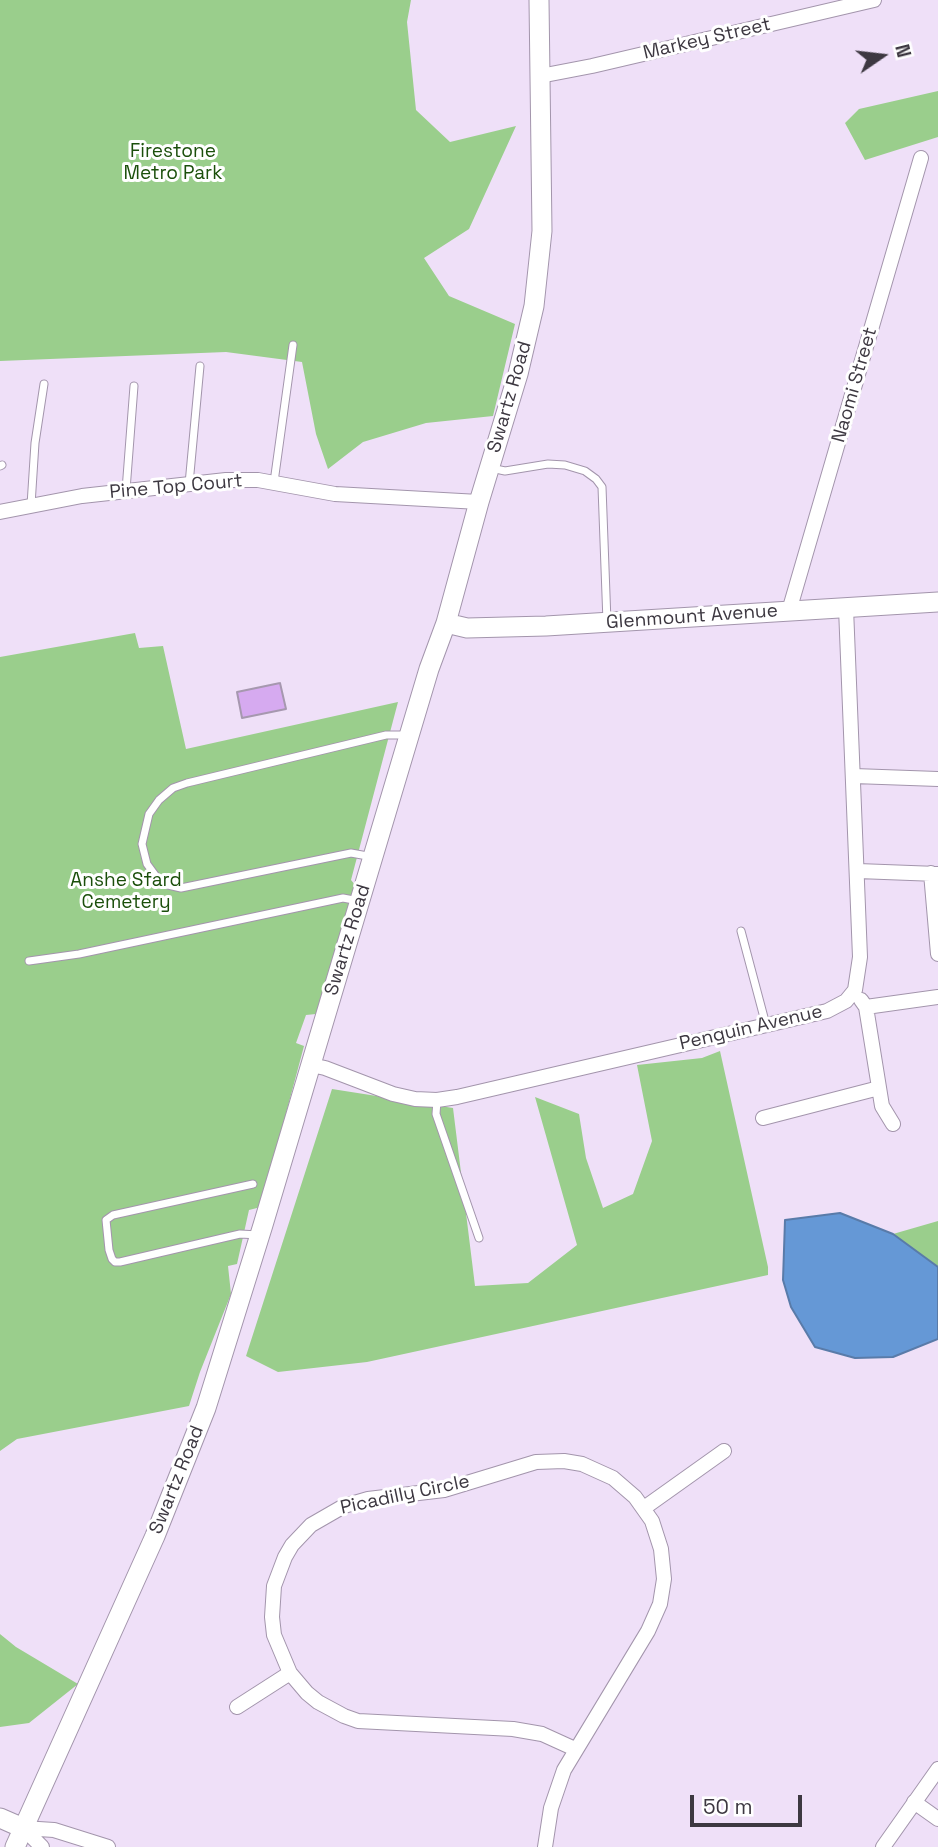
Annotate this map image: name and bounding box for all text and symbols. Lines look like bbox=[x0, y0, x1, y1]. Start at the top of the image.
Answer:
street label: Markey Street bbox=[641, 13, 773, 65]
north arrow bbox=[847, 21, 917, 91]
text: N bbox=[889, 42, 917, 60]
park label: Firestone Metro Park bbox=[123, 141, 223, 185]
street label: Naomi Street bbox=[828, 325, 882, 445]
street label: Swartz Road bbox=[483, 339, 537, 455]
street label: Pine Top Court bbox=[109, 470, 243, 504]
street label: Glenmount Avenue bbox=[605, 600, 779, 634]
park label: Anshe Sfard Cemetery bbox=[70, 870, 182, 914]
street label: Swartz Road bbox=[320, 882, 376, 998]
street label: Penguin Avenue bbox=[677, 1000, 825, 1056]
street label: Swartz Road bbox=[145, 1422, 209, 1538]
street label: Picadilly Circle bbox=[338, 1470, 472, 1520]
scale bar bbox=[693, 1780, 805, 1824]
text: 50 m bbox=[703, 1793, 753, 1820]

